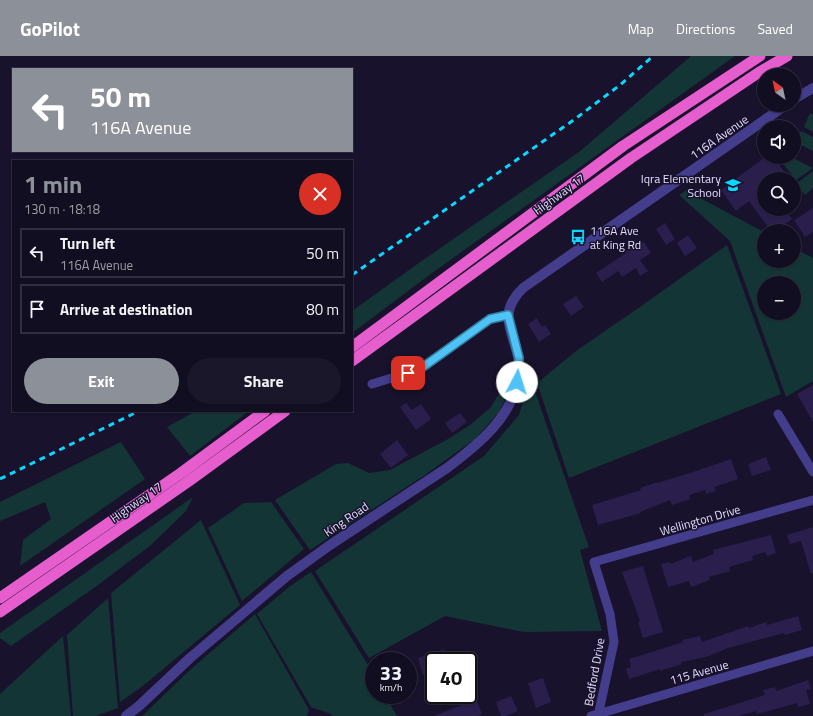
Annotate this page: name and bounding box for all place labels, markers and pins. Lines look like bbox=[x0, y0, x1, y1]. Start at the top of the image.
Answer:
place label: Iqra Elementary School bbox=[641, 169, 721, 202]
school or university icon: Iqra Elementary School bbox=[724, 176, 742, 194]
place label: 116A Ave at King Rd bbox=[590, 221, 641, 254]
bus stop icon: 116A Ave at King Rd bbox=[569, 228, 587, 246]
pin bbox=[391, 356, 425, 390]

